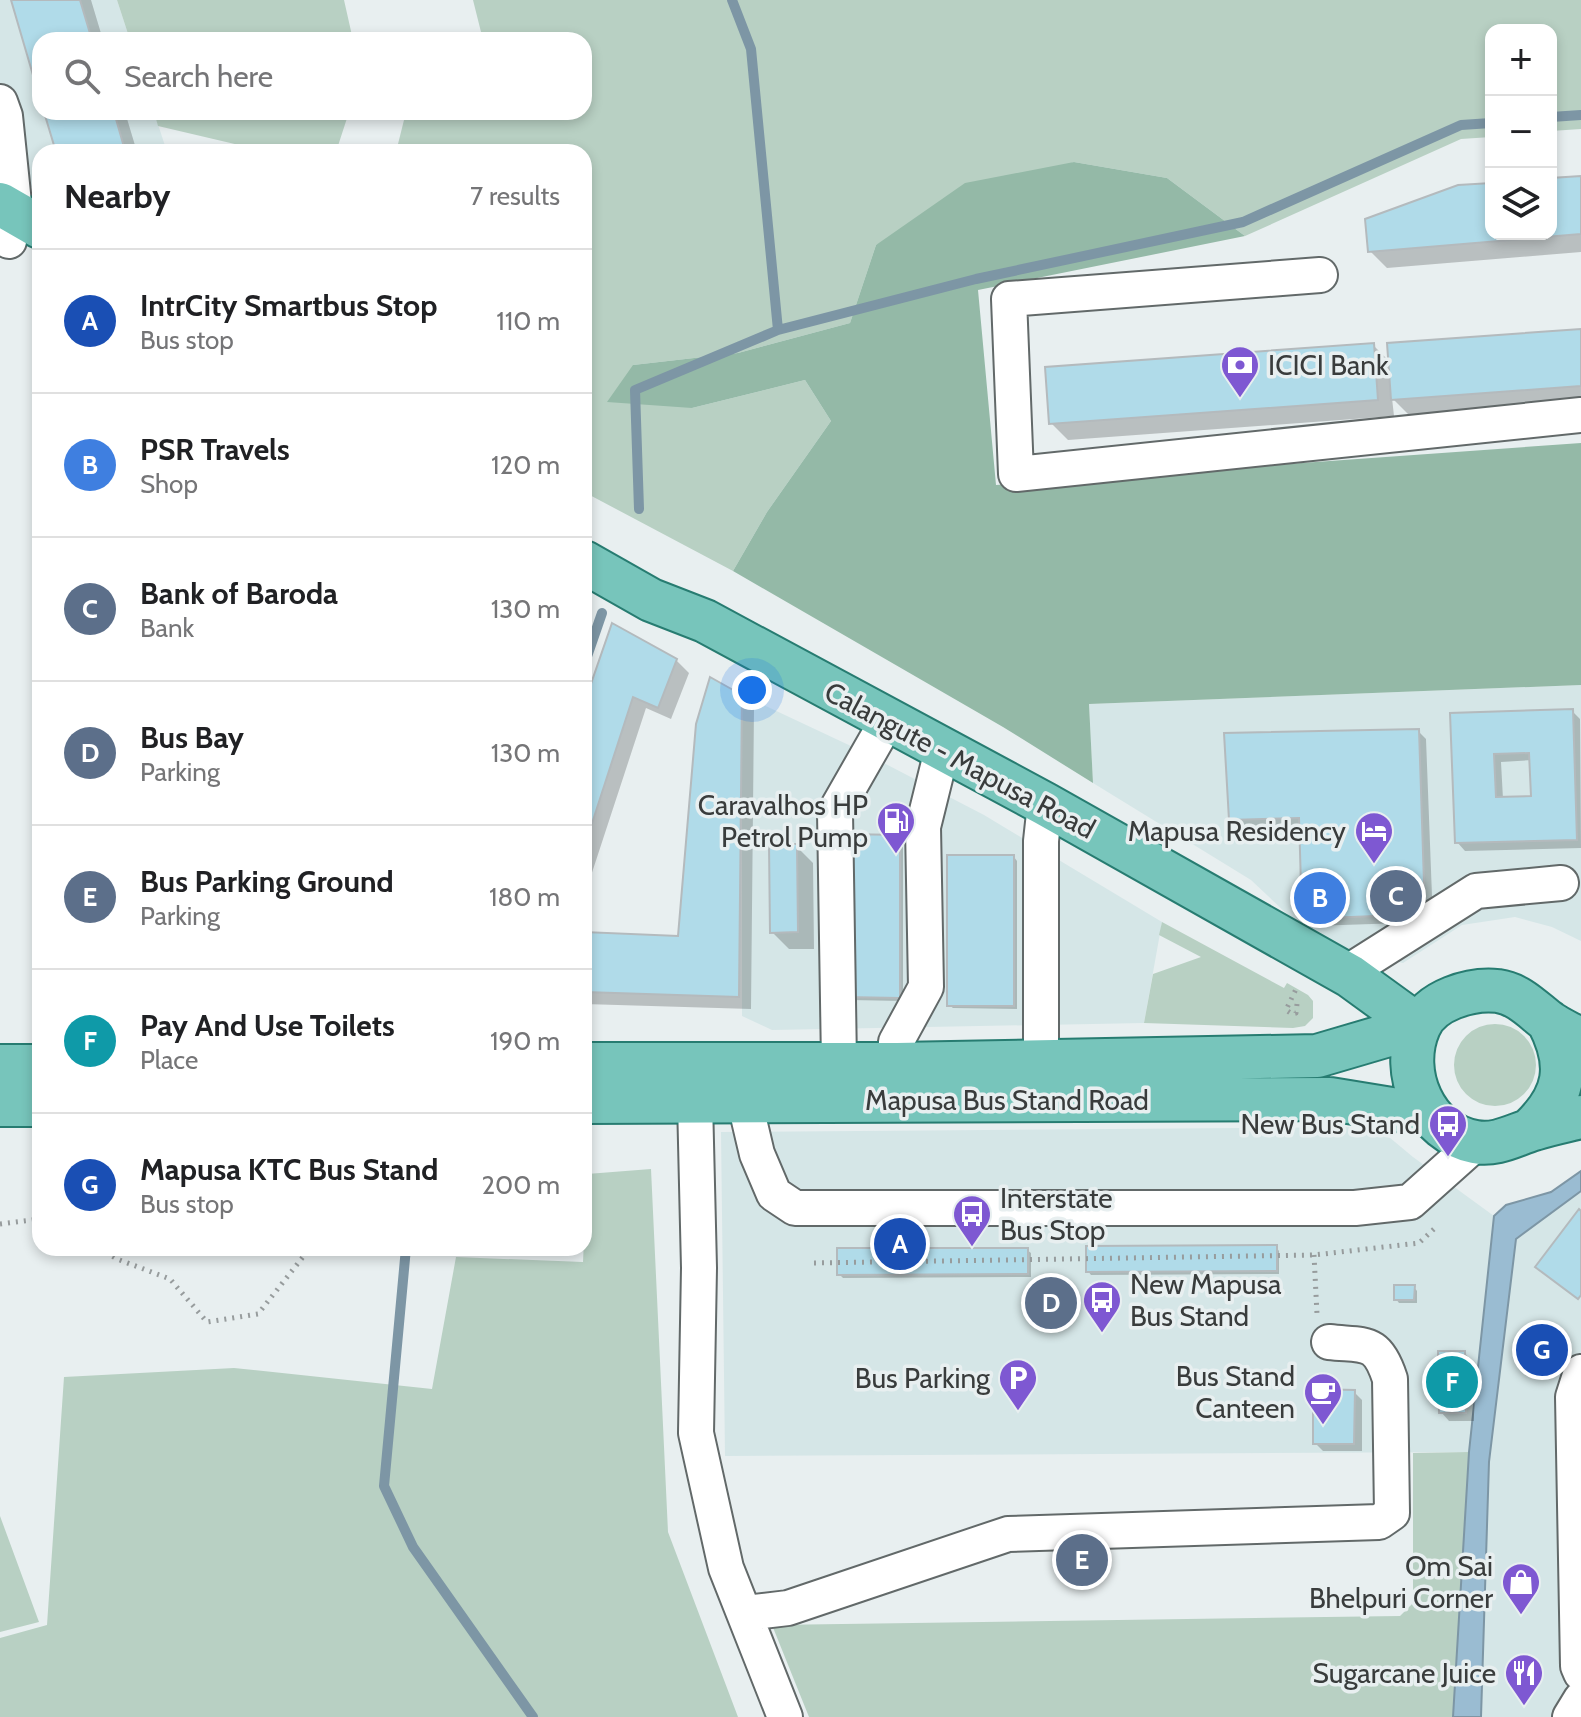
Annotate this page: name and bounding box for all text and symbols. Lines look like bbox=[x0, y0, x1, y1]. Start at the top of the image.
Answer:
map controls bbox=[1485, 24, 1557, 240]
button: + bbox=[1485, 24, 1557, 96]
search box bbox=[32, 32, 592, 120]
icon: search bbox=[60, 54, 104, 98]
text: Search here bbox=[124, 58, 273, 95]
button: − bbox=[1485, 96, 1557, 168]
button: layers bbox=[1485, 168, 1557, 240]
text: Nearby bbox=[64, 175, 171, 217]
text: 7 results bbox=[470, 180, 560, 212]
text: IntrCity Smartbus Stop bbox=[140, 287, 437, 324]
text: A bbox=[82, 305, 98, 337]
text: 110 m bbox=[496, 305, 560, 337]
text: Bus stop bbox=[140, 324, 234, 356]
bank icon: ICICI Bank bbox=[1219, 344, 1261, 399]
place label: ICICI Bank bbox=[1268, 348, 1389, 382]
text: PSR Travels bbox=[140, 431, 290, 468]
text: B bbox=[82, 449, 98, 481]
text: 120 m bbox=[491, 449, 560, 481]
text: Shop bbox=[140, 468, 198, 500]
text: Bank of Baroda bbox=[140, 575, 338, 612]
text: C bbox=[82, 593, 98, 625]
text: 130 m bbox=[491, 593, 560, 625]
text: Bank bbox=[140, 612, 194, 644]
your location bbox=[732, 670, 772, 710]
street label: Calangute - Mapusa Road bbox=[819, 674, 1101, 846]
text: Bus Bay bbox=[140, 719, 244, 756]
text: D bbox=[81, 737, 99, 769]
text: 130 m bbox=[491, 737, 560, 769]
text: Parking bbox=[140, 756, 220, 788]
place label: Caravalhos HP Petrol Pump bbox=[698, 788, 868, 854]
fuel station icon: Caravalhos HP Petrol Pump bbox=[875, 800, 917, 855]
hotel icon: Mapusa Residency bbox=[1353, 810, 1395, 865]
place label: Mapusa Residency bbox=[1128, 814, 1346, 848]
text: Bus Parking Ground bbox=[140, 863, 394, 900]
pin: C bbox=[1370, 866, 1422, 926]
pin: B bbox=[1294, 868, 1346, 928]
text: E bbox=[83, 881, 97, 913]
text: 180 m bbox=[489, 881, 560, 913]
text: Parking bbox=[140, 900, 220, 932]
text: Pay And Use Toilets bbox=[140, 1007, 395, 1044]
text: F bbox=[83, 1025, 97, 1057]
text: 190 m bbox=[490, 1025, 560, 1057]
text: Place bbox=[140, 1044, 198, 1076]
street label: Mapusa Bus Stand Road bbox=[865, 1083, 1149, 1117]
bus stop icon: New Bus Stand bbox=[1427, 1103, 1469, 1158]
place label: New Bus Stand bbox=[1241, 1107, 1420, 1141]
text: Mapusa KTC Bus Stand bbox=[140, 1151, 439, 1188]
text: G bbox=[81, 1169, 99, 1201]
text: 200 m bbox=[481, 1169, 560, 1201]
place label: Interstate Bus Stop bbox=[1000, 1181, 1113, 1247]
text: Bus stop bbox=[140, 1188, 234, 1220]
bus stop icon: Interstate Bus Stop bbox=[951, 1193, 993, 1248]
pin: A bbox=[874, 1214, 926, 1274]
place label: New Mapusa Bus Stand bbox=[1130, 1267, 1282, 1333]
pin: D bbox=[1025, 1273, 1077, 1333]
bus stop icon: New Mapusa Bus Stand bbox=[1081, 1279, 1123, 1334]
pin: G bbox=[1516, 1320, 1568, 1380]
pin: F bbox=[1426, 1352, 1478, 1412]
parking icon: Bus Parking bbox=[997, 1357, 1039, 1412]
place label: Bus Stand Canteen bbox=[1176, 1359, 1295, 1425]
place label: Bus Parking bbox=[855, 1361, 991, 1395]
cafe icon: Bus Stand Canteen bbox=[1302, 1371, 1344, 1426]
pin: E bbox=[1056, 1530, 1108, 1590]
place label: Om Sai Bhelpuri Corner bbox=[1309, 1549, 1493, 1615]
shop icon: Om Sai Bhelpuri Corner bbox=[1500, 1561, 1542, 1616]
restaurant icon: Sugarcane Juice bbox=[1503, 1652, 1545, 1707]
place label: Sugarcane Juice bbox=[1313, 1656, 1496, 1690]

